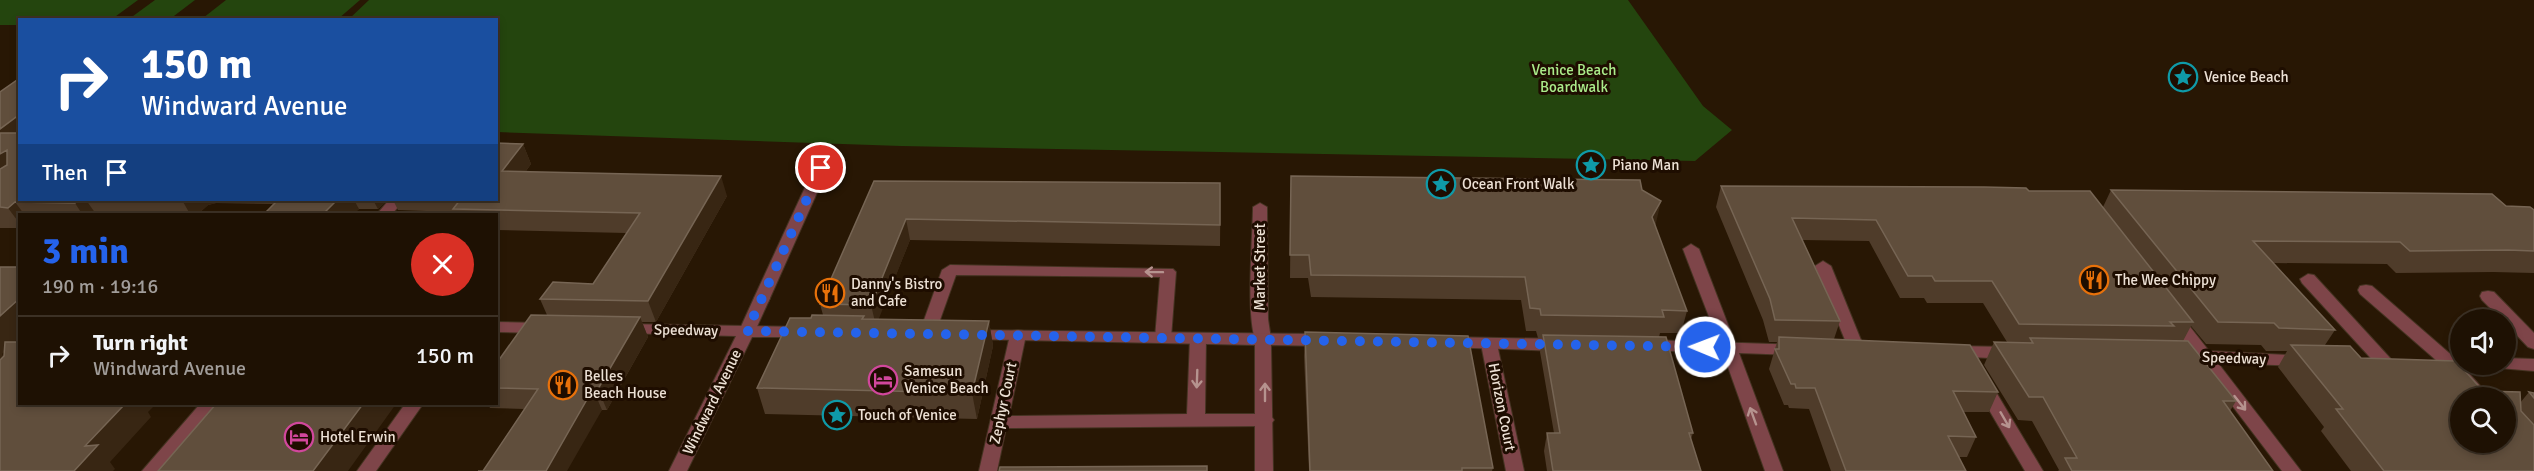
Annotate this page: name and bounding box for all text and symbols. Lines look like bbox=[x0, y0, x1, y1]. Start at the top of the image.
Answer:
text: 150 m bbox=[141, 39, 252, 90]
icon: right bbox=[42, 42, 120, 120]
park label: Venice Beach Boardwalk bbox=[1532, 61, 1616, 96]
place icon: Venice Beach bbox=[2167, 61, 2199, 93]
place label: Venice Beach bbox=[2204, 68, 2289, 86]
text: Windward Avenue bbox=[141, 90, 348, 123]
pin bbox=[795, 142, 846, 193]
place icon: Piano Man bbox=[1575, 149, 1607, 181]
icon: arrive bbox=[804, 151, 837, 184]
icon: arrive bbox=[100, 156, 133, 189]
place label: Piano Man bbox=[1612, 156, 1679, 174]
text: Then bbox=[42, 159, 88, 186]
place icon: Ocean Front Walk bbox=[1425, 168, 1457, 200]
place label: Ocean Front Walk bbox=[1462, 175, 1575, 193]
street label: Market Street bbox=[1251, 223, 1269, 311]
text: 3 min bbox=[42, 229, 129, 274]
button: close bbox=[411, 233, 474, 296]
restaurant icon: The Wee Chippy bbox=[2078, 264, 2110, 296]
one-way arrow bbox=[1145, 266, 1165, 278]
place label: The Wee Chippy bbox=[2115, 271, 2216, 289]
text: 190 m · 19:16 bbox=[42, 274, 158, 299]
place label: Danny's Bistro and Cafe bbox=[851, 275, 942, 310]
restaurant icon: Danny's Bistro and Cafe bbox=[814, 277, 846, 309]
map controls bbox=[2450, 309, 2516, 453]
button: sound bbox=[2450, 309, 2516, 375]
position arrow bbox=[1673, 315, 1737, 379]
street label: Speedway bbox=[654, 320, 718, 340]
text: Turn right bbox=[93, 329, 188, 356]
icon: right bbox=[42, 339, 75, 372]
text: 150 m bbox=[416, 342, 474, 369]
street label: Windward Avenue bbox=[679, 346, 745, 458]
street label: Speedway bbox=[2202, 348, 2266, 368]
text: Windward Avenue bbox=[93, 356, 246, 381]
street label: Zephyr Court bbox=[986, 360, 1020, 446]
street label: Horizon Court bbox=[1485, 361, 1519, 453]
place label: Samesun Venice Beach bbox=[904, 362, 989, 397]
hotel icon: Samesun Venice Beach bbox=[867, 364, 899, 396]
place label: Belles Beach House bbox=[584, 367, 667, 402]
restaurant icon: Belles Beach House bbox=[547, 369, 579, 401]
one-way arrow bbox=[1191, 369, 1203, 388]
one-way arrow bbox=[1259, 382, 1271, 402]
button: search bbox=[2450, 387, 2516, 453]
one-way arrow bbox=[2233, 395, 2246, 411]
place icon: Touch of Venice bbox=[821, 399, 853, 431]
place label: Touch of Venice bbox=[858, 406, 957, 424]
one-way arrow bbox=[1747, 408, 1758, 426]
one-way arrow bbox=[2000, 411, 2011, 429]
hotel icon: Hotel Erwin bbox=[283, 421, 315, 453]
place label: Hotel Erwin bbox=[320, 428, 396, 446]

